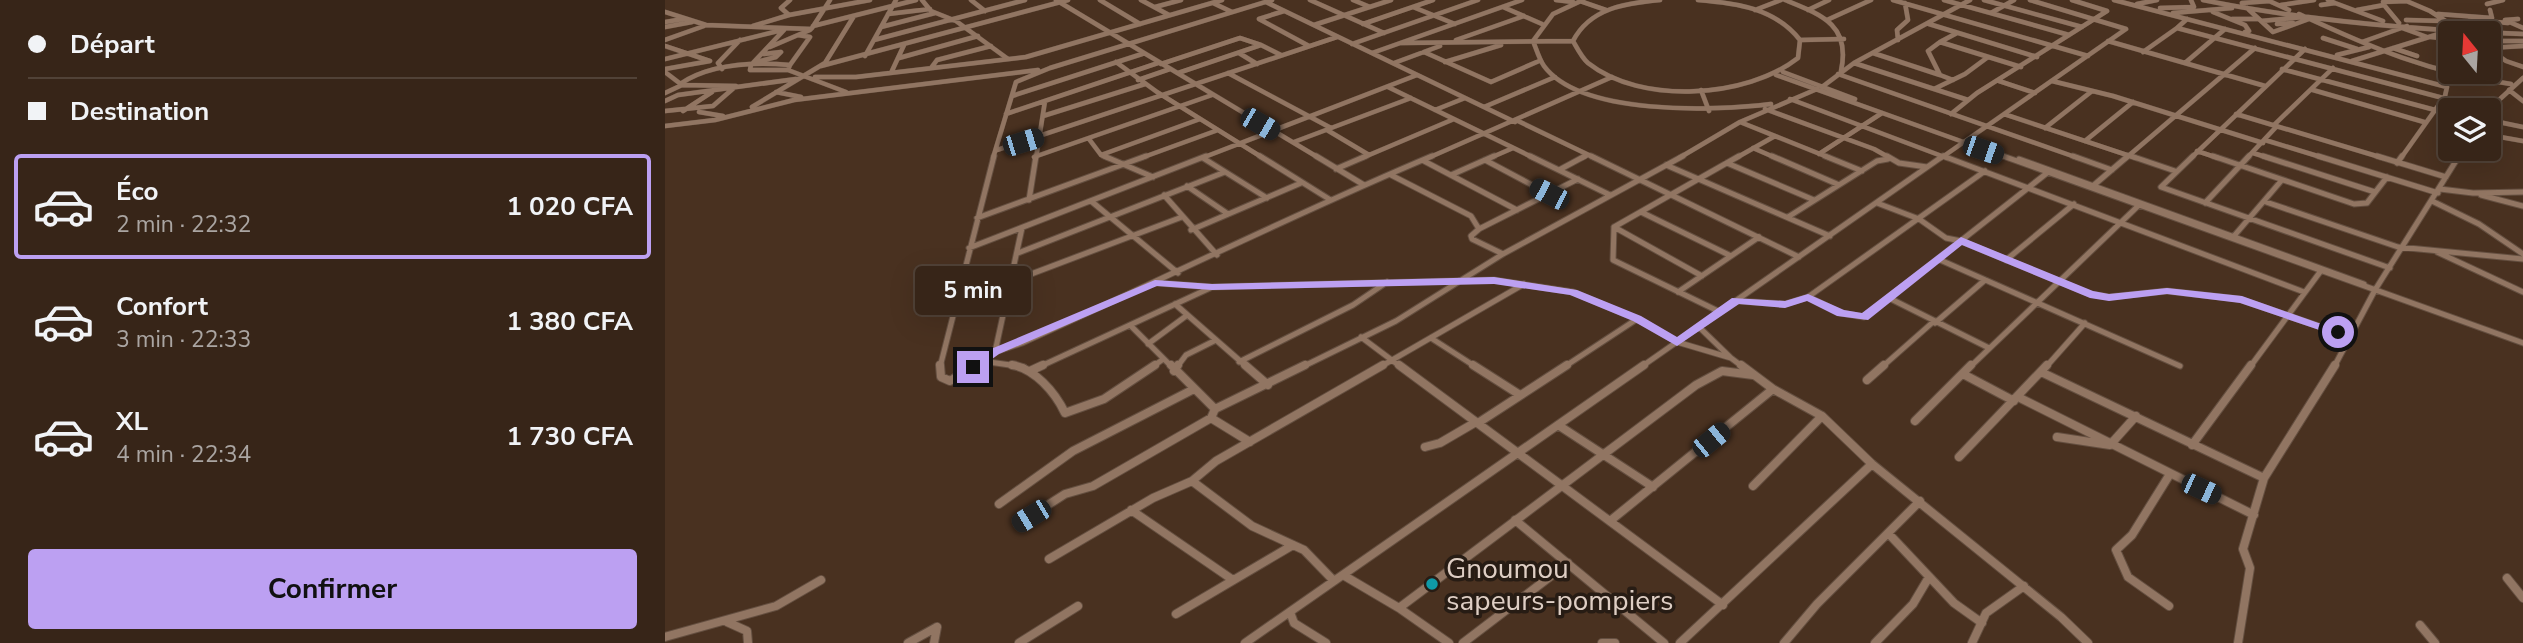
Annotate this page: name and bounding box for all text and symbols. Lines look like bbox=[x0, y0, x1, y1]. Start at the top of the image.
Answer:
north arrow bbox=[2438, 21, 2501, 84]
map controls bbox=[2438, 21, 2501, 161]
text: Départ bbox=[70, 27, 155, 62]
text: Destination bbox=[70, 94, 209, 129]
button: layers bbox=[2438, 98, 2501, 161]
car bbox=[1237, 104, 1284, 144]
car bbox=[1000, 126, 1047, 158]
car bbox=[1960, 133, 2007, 167]
text: Éco bbox=[116, 174, 158, 209]
icon: car bbox=[32, 175, 95, 238]
car bbox=[1526, 175, 1573, 213]
text: 1 020 CFA bbox=[506, 189, 633, 224]
text: 2 min · 22:32 bbox=[116, 209, 251, 240]
callout: 5 min bbox=[915, 266, 1031, 314]
text: 5 min bbox=[943, 275, 1003, 306]
text: Confort bbox=[116, 289, 208, 324]
icon: car bbox=[32, 290, 95, 353]
text: 1 380 CFA bbox=[506, 304, 633, 339]
route start bbox=[2322, 316, 2354, 348]
text: 3 min · 22:33 bbox=[116, 324, 251, 355]
route end bbox=[957, 351, 989, 383]
text: XL bbox=[116, 404, 148, 439]
icon: car bbox=[32, 405, 95, 468]
text: 1 730 CFA bbox=[506, 419, 633, 454]
car bbox=[1689, 419, 1734, 461]
text: 4 min · 22:34 bbox=[116, 439, 251, 470]
car bbox=[2178, 471, 2225, 507]
car bbox=[1008, 496, 1055, 536]
button: Confirmer bbox=[28, 549, 637, 629]
place label: Gnoumou sapeurs-pompiers bbox=[1446, 550, 1673, 620]
marker: Gnoumou sapeurs-pompiers bbox=[1424, 576, 1440, 592]

